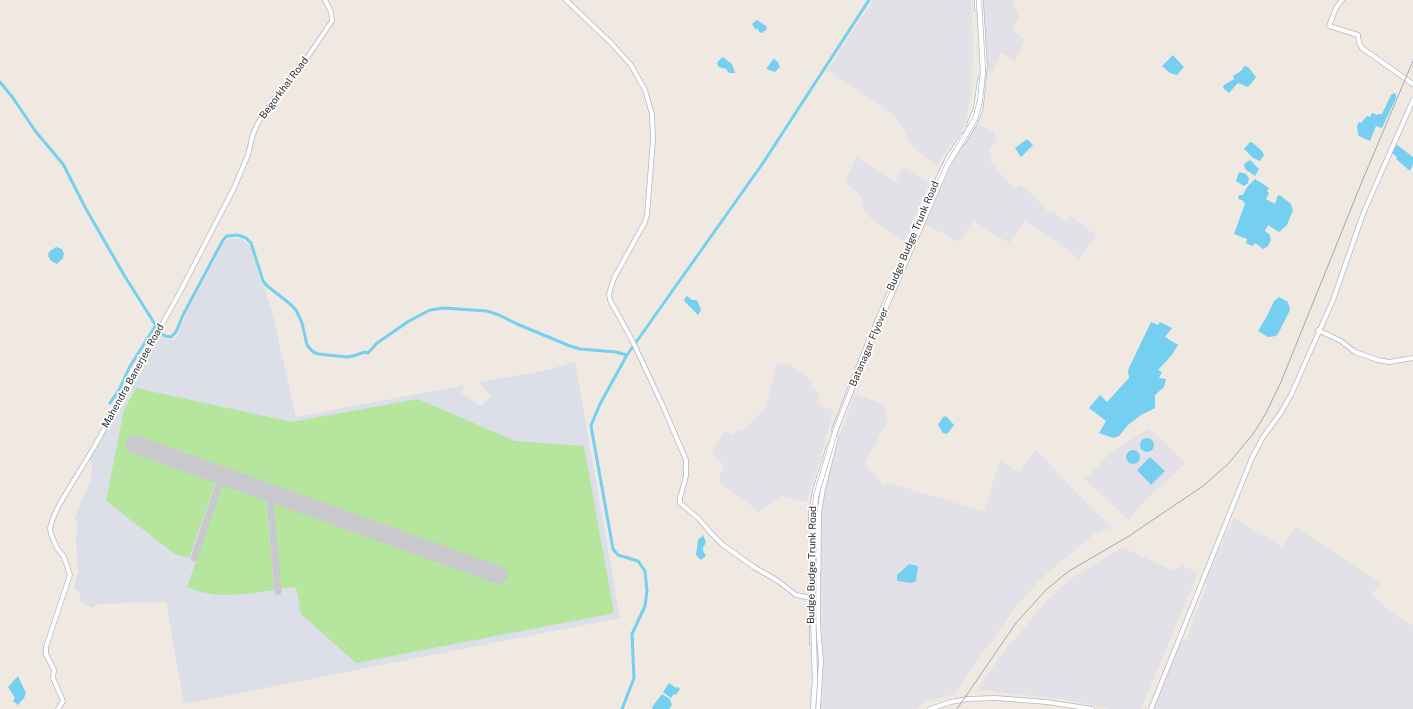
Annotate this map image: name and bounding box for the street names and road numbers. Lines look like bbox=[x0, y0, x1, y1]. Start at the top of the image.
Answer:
street label: Begorkhal Road bbox=[257, 55, 311, 121]
street label: Budge Budge Trunk Road bbox=[884, 179, 942, 293]
street label: Batanagar Flyover bbox=[847, 306, 891, 388]
street label: Mahendra Banerjee Road bbox=[99, 322, 167, 430]
street label: Budge Budge Trunk Road bbox=[805, 506, 819, 624]

